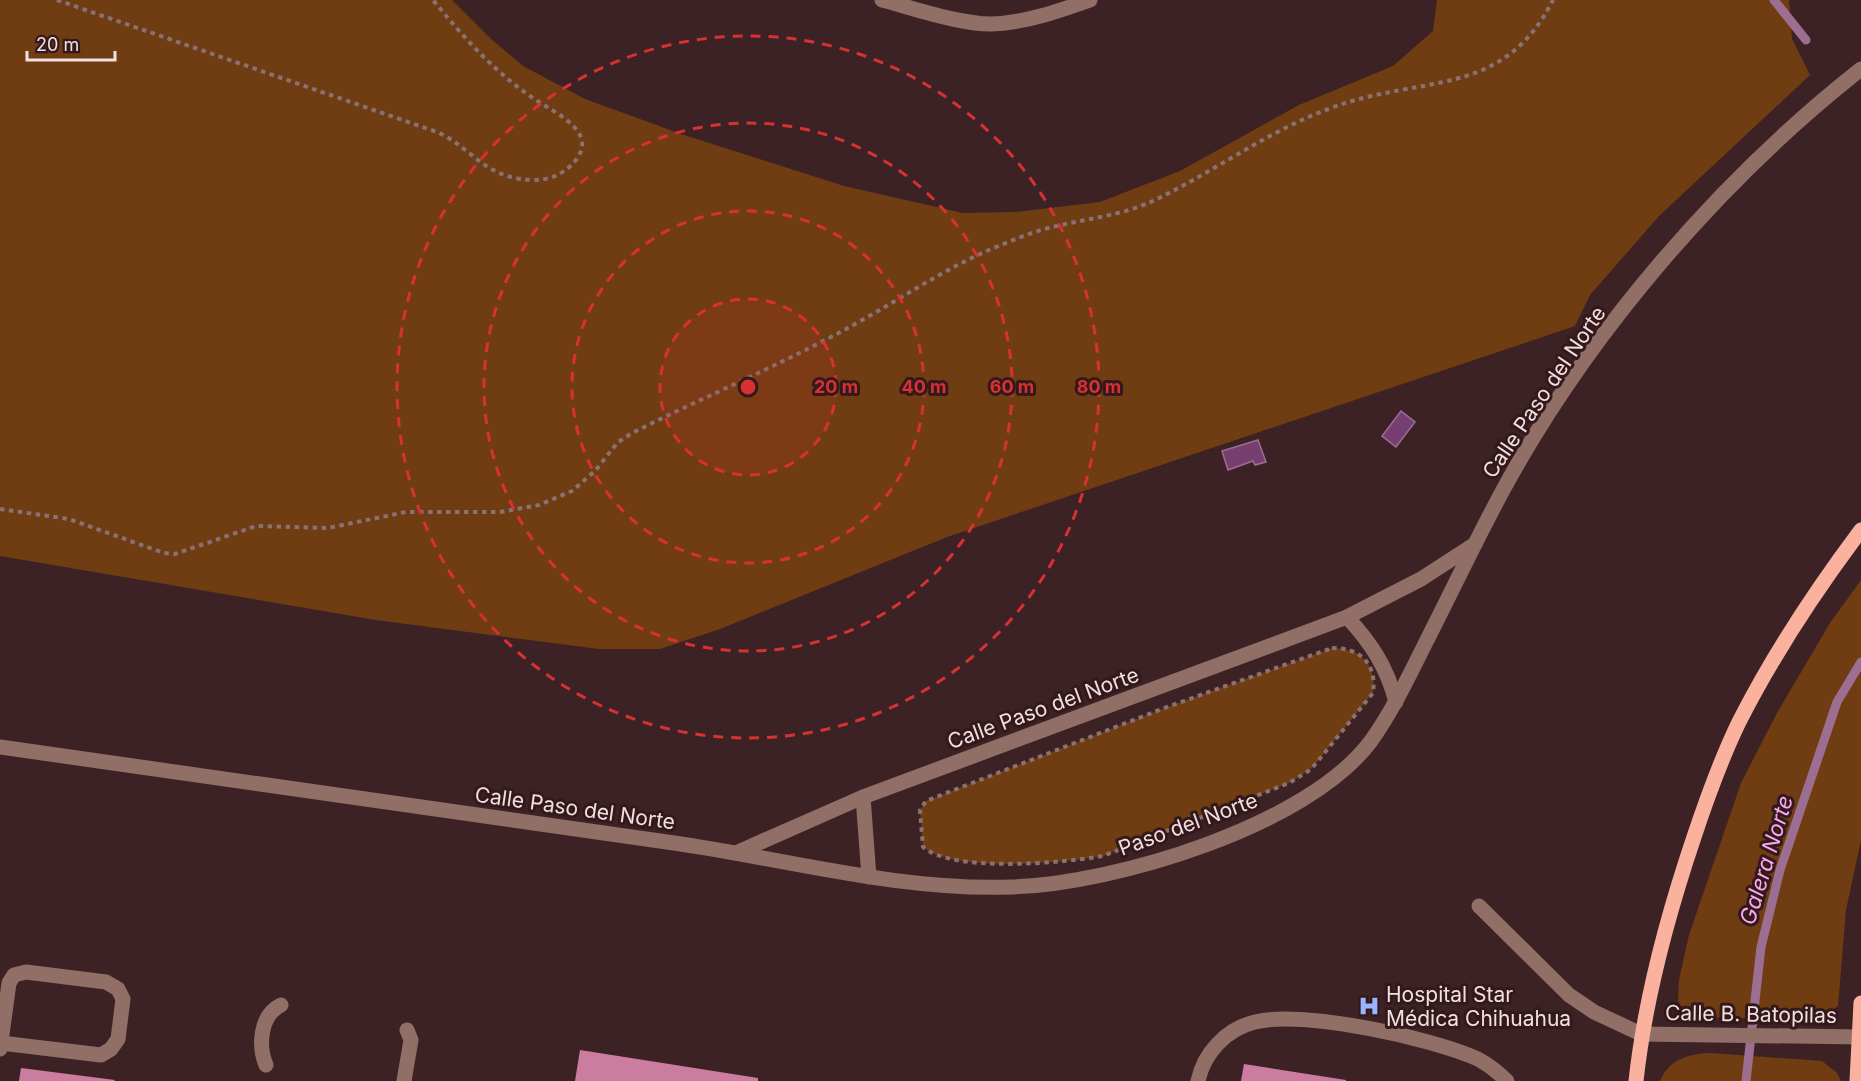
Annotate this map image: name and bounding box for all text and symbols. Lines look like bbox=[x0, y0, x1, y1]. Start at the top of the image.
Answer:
scale bar bbox=[27, 24, 116, 62]
text: 20 m bbox=[36, 34, 79, 55]
street label: Calle Paso del Norte bbox=[1477, 301, 1611, 483]
text: 20 m bbox=[814, 376, 858, 397]
text: 40 m bbox=[902, 376, 947, 397]
text: 60 m bbox=[990, 376, 1034, 397]
text: 80 m bbox=[1077, 376, 1121, 397]
centre of rings bbox=[738, 377, 758, 397]
street label: Calle Paso del Norte bbox=[944, 662, 1142, 754]
street label: Calle Paso del Norte bbox=[473, 782, 677, 834]
street label: Paso del Norte bbox=[1115, 787, 1261, 861]
water label: Galera Norte bbox=[1734, 792, 1798, 928]
place label: Hospital Star Médica Chihuahua bbox=[1386, 982, 1571, 1031]
hospital icon: Hospital Star Médica Chihuahua bbox=[1357, 994, 1381, 1018]
street label: Calle B. Batopilas bbox=[1665, 1000, 1837, 1028]

